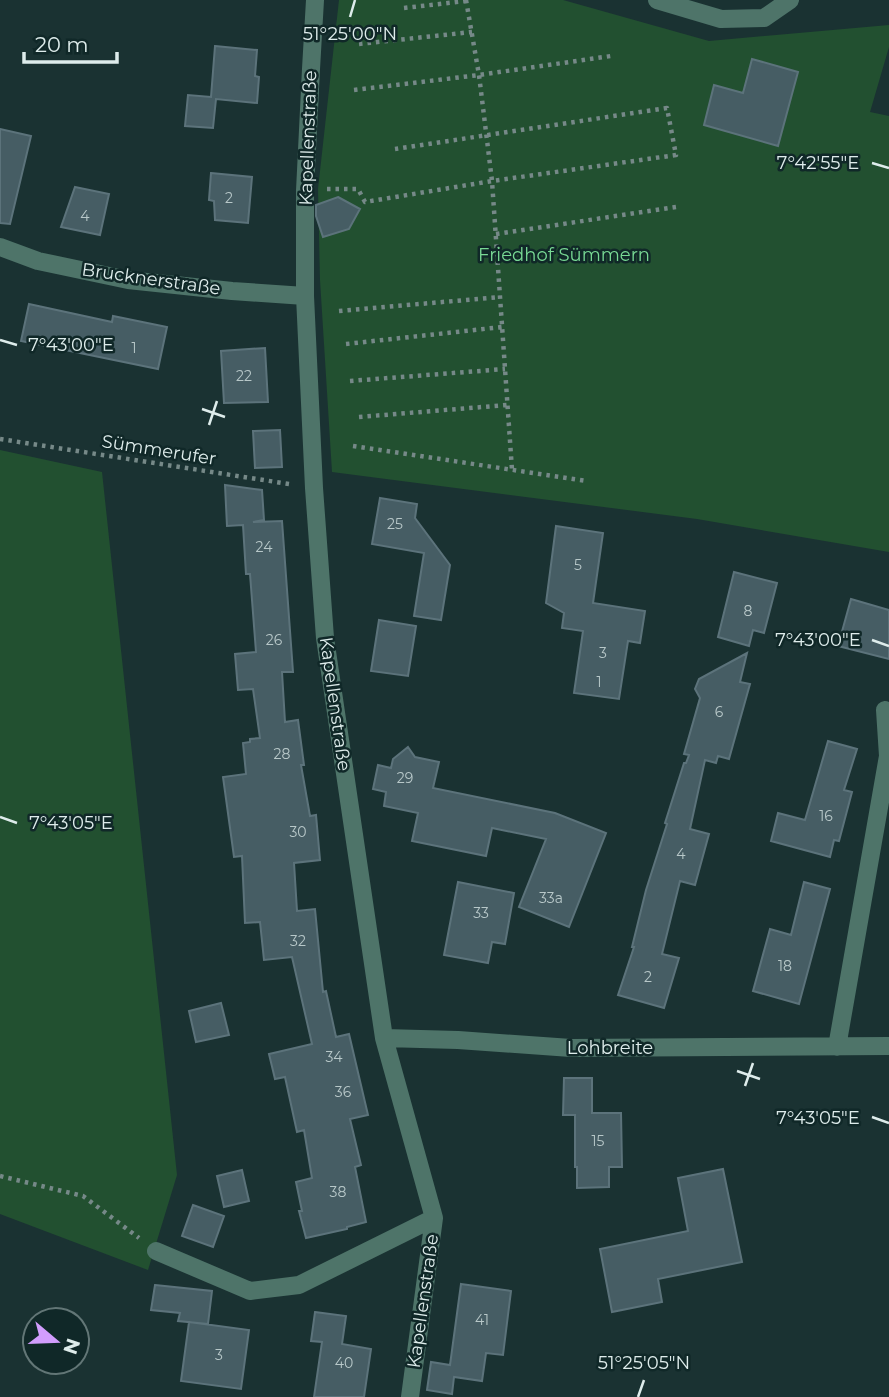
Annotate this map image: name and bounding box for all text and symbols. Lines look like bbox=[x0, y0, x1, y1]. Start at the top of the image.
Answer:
scale bar bbox=[24, 21, 117, 65]
text: 51°25'00"N bbox=[303, 23, 397, 45]
text: 20 m bbox=[35, 32, 89, 57]
street label: Kapellenstraße bbox=[295, 70, 321, 206]
text: 7°42'55"E bbox=[777, 152, 859, 174]
house number: 2 bbox=[225, 189, 233, 207]
house number: 4 bbox=[80, 207, 90, 225]
park label: Friedhof Sümmern bbox=[478, 244, 650, 266]
street label: Brucknerstraße bbox=[80, 258, 222, 300]
text: 7°43'00"E bbox=[28, 334, 114, 356]
house number: 1 bbox=[131, 339, 137, 357]
house number: 22 bbox=[236, 367, 252, 385]
street label: Sümmerufer bbox=[100, 430, 218, 470]
house number: 25 bbox=[387, 515, 403, 533]
house number: 24 bbox=[256, 538, 273, 556]
house number: 5 bbox=[574, 556, 582, 574]
house number: 8 bbox=[744, 602, 753, 620]
text: 7°43'00"E bbox=[775, 629, 861, 651]
house number: 26 bbox=[266, 631, 283, 649]
street label: Kapellenstraße bbox=[315, 636, 355, 773]
house number: 3 bbox=[599, 644, 607, 662]
house number: 1 bbox=[596, 673, 602, 691]
house number: 6 bbox=[715, 703, 724, 721]
house number: 28 bbox=[274, 745, 291, 763]
house number: 29 bbox=[397, 769, 413, 787]
house number: 16 bbox=[819, 807, 833, 825]
text: 7°43'05"E bbox=[29, 812, 113, 834]
house number: 30 bbox=[289, 823, 307, 841]
house number: 4 bbox=[676, 845, 686, 863]
house number: 33a bbox=[539, 889, 563, 907]
house number: 33 bbox=[473, 904, 489, 922]
house number: 32 bbox=[290, 932, 306, 950]
house number: 18 bbox=[778, 957, 792, 975]
house number: 2 bbox=[644, 968, 652, 986]
street label: Lohbreite bbox=[567, 1037, 653, 1059]
house number: 34 bbox=[325, 1048, 343, 1066]
house number: 36 bbox=[335, 1083, 352, 1101]
text: 7°43'05"E bbox=[776, 1107, 860, 1129]
house number: 15 bbox=[592, 1132, 605, 1150]
house number: 38 bbox=[330, 1183, 346, 1201]
street label: Kapellenstraße bbox=[403, 1232, 443, 1369]
north arrow bbox=[21, 1306, 91, 1376]
house number: 41 bbox=[475, 1311, 489, 1329]
text: N bbox=[58, 1335, 85, 1357]
house number: 3 bbox=[215, 1346, 223, 1364]
text: 51°25'05"N bbox=[598, 1352, 690, 1374]
house number: 40 bbox=[335, 1354, 353, 1372]

